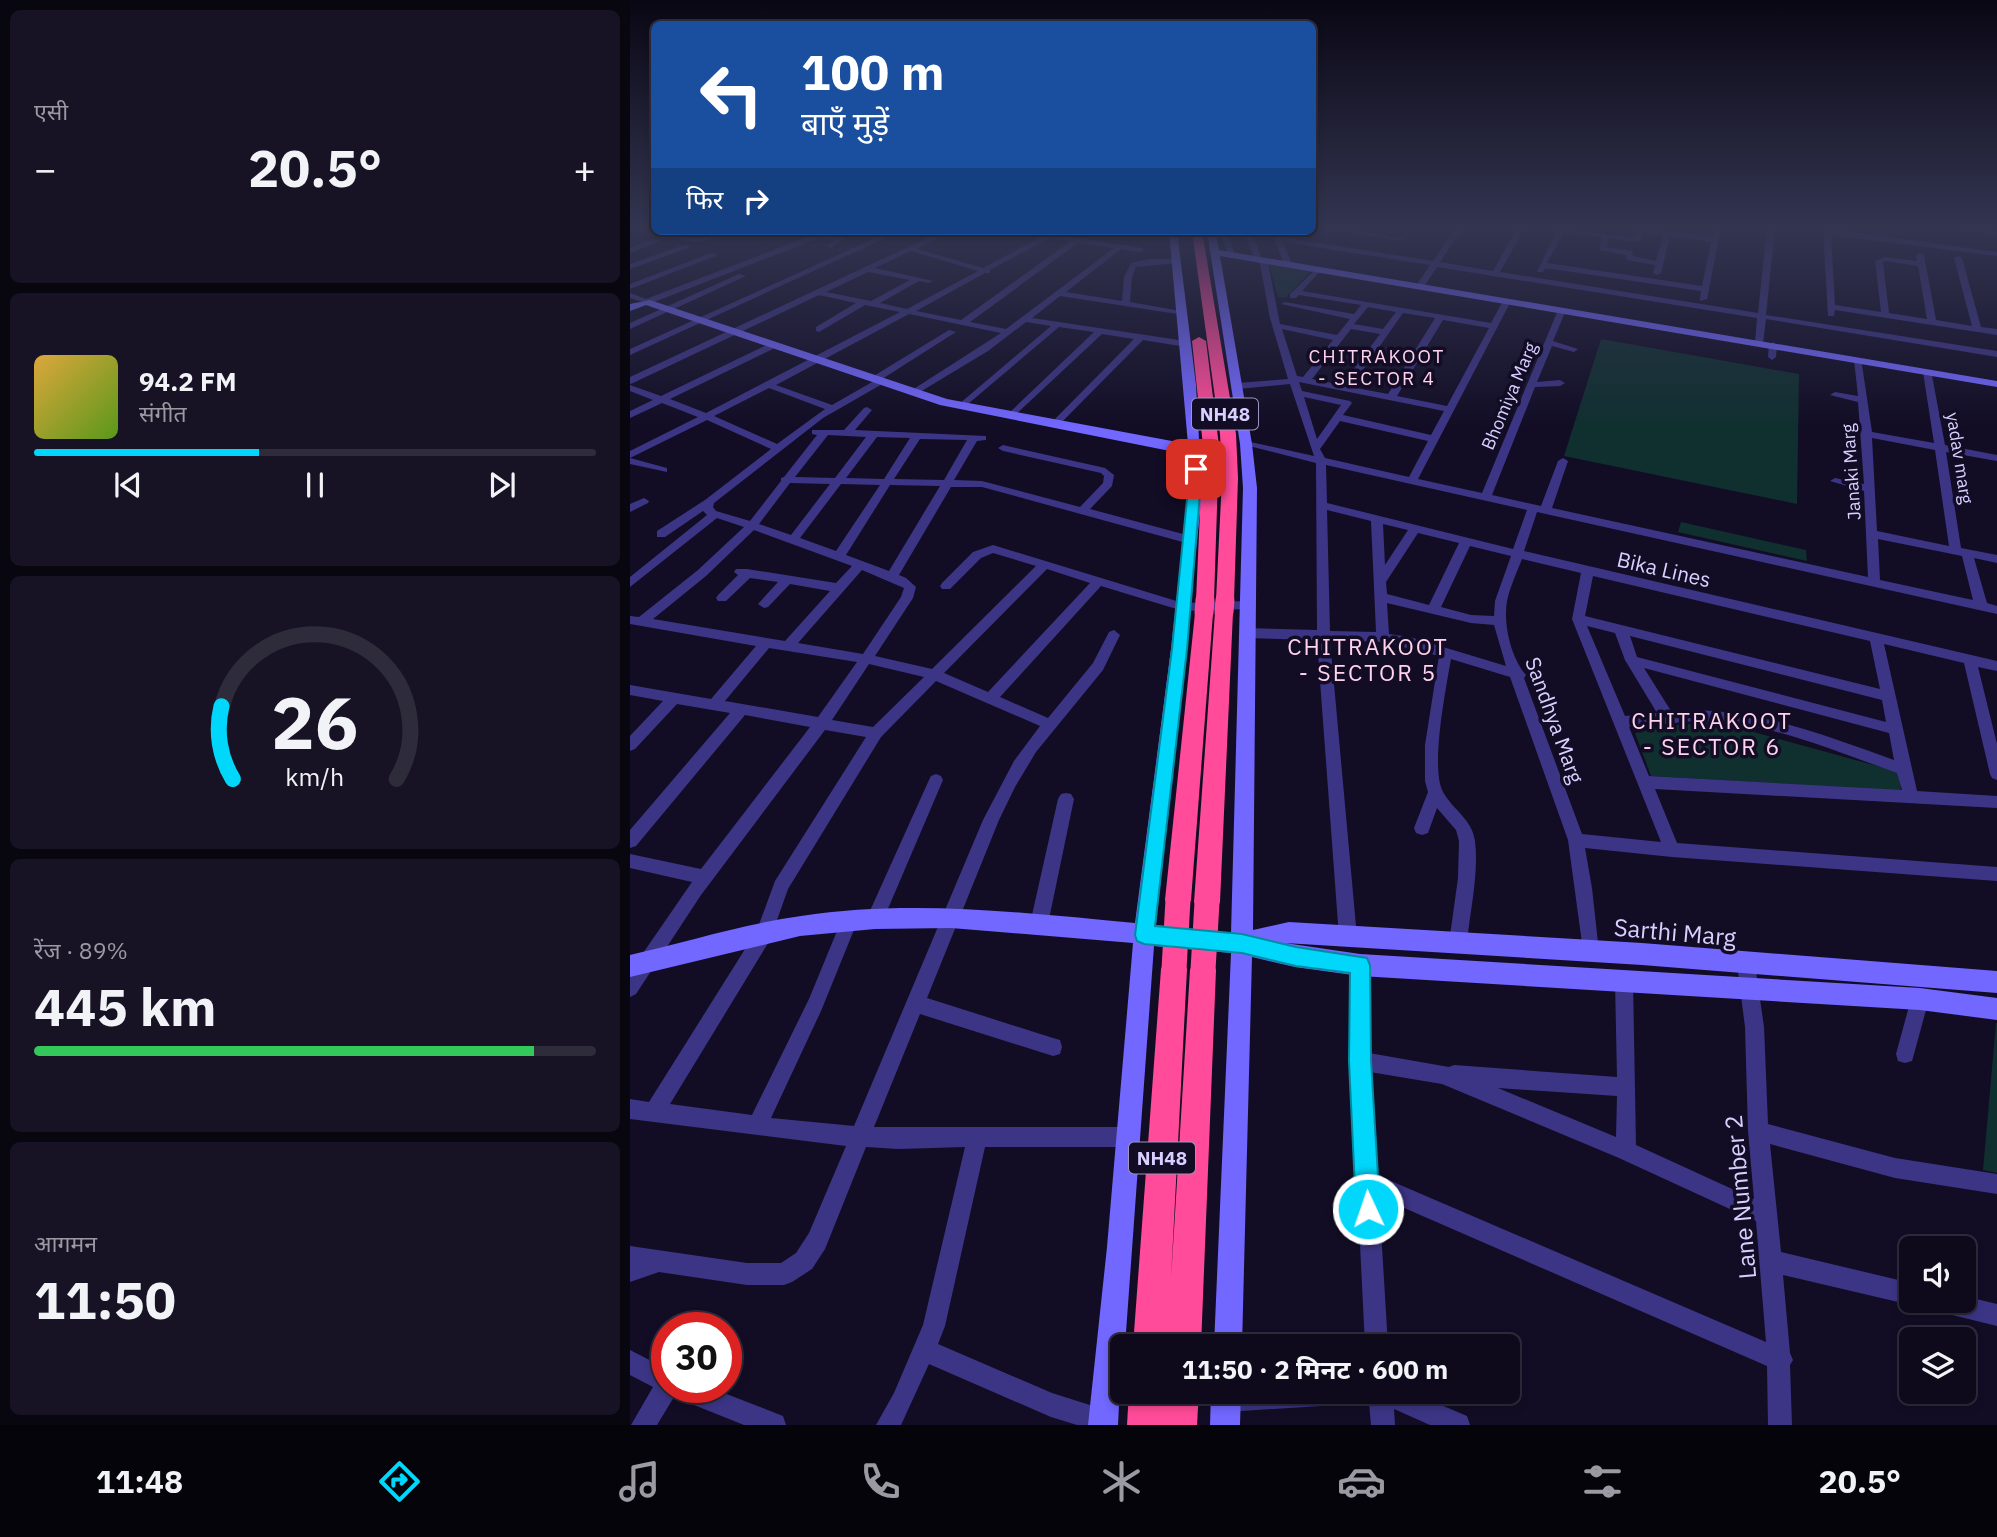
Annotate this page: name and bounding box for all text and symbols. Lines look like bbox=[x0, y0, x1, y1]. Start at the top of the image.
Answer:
text: 100 m bbox=[801, 40, 945, 103]
icon: left bbox=[686, 49, 777, 140]
text: एसी bbox=[34, 96, 68, 126]
text: बाएँ मुड़ें bbox=[801, 102, 889, 144]
text: 20.5° bbox=[248, 134, 382, 201]
text: − bbox=[34, 144, 57, 193]
text: + bbox=[573, 144, 596, 193]
text: फिर bbox=[686, 182, 723, 216]
icon: right bbox=[737, 182, 775, 220]
street label: Bhomiya Marg bbox=[1476, 338, 1542, 453]
district label: CHITRAKOOT - SECTOR 4 bbox=[1309, 344, 1445, 390]
text: 94.2 FM bbox=[139, 364, 237, 398]
text: संगीत bbox=[139, 398, 187, 428]
road number: NH48 bbox=[1192, 398, 1258, 430]
street label: yadav marg bbox=[1941, 411, 1979, 506]
street label: Janaki Marg bbox=[1836, 422, 1866, 521]
pin bbox=[1166, 439, 1226, 499]
icon: arrive bbox=[1177, 450, 1215, 488]
icon: previous bbox=[109, 466, 147, 504]
icon: pause bbox=[296, 466, 334, 504]
icon: next bbox=[483, 466, 521, 504]
street label: Bika Lines bbox=[1614, 545, 1714, 593]
district label: CHITRAKOOT - SECTOR 5 bbox=[1287, 631, 1449, 687]
street label: Sandhya Marg bbox=[1519, 653, 1591, 787]
text: 26 bbox=[271, 674, 359, 769]
district label: CHITRAKOOT - SECTOR 6 bbox=[1631, 705, 1793, 761]
text: km/h bbox=[286, 759, 344, 792]
street label: Sarthi Marg bbox=[1613, 911, 1738, 953]
text: रेंज · 89% bbox=[34, 935, 128, 965]
text: 445 km bbox=[34, 973, 216, 1040]
street label: Lane Number 2 bbox=[1717, 1114, 1763, 1280]
road number: NH48 bbox=[1129, 1142, 1195, 1174]
position arrow bbox=[1331, 1172, 1405, 1246]
text: आगमन bbox=[34, 1228, 97, 1258]
map controls bbox=[1899, 1236, 1976, 1404]
button: sound bbox=[1899, 1236, 1976, 1313]
text: 11:50 bbox=[34, 1266, 176, 1333]
speed limit sign: 30 bbox=[651, 1312, 742, 1403]
button: layers bbox=[1899, 1327, 1976, 1404]
text: 11:50 · 2 मिनट · 600 m bbox=[1182, 1352, 1448, 1386]
icon: directions bbox=[375, 1457, 424, 1506]
icon: music bbox=[615, 1457, 664, 1506]
icon: phone bbox=[856, 1457, 905, 1506]
icon: climate bbox=[1097, 1457, 1146, 1506]
icon: car bbox=[1337, 1457, 1386, 1506]
icon: filters bbox=[1578, 1457, 1627, 1506]
text: 11:48 bbox=[96, 1460, 183, 1502]
text: 20.5° bbox=[1819, 1460, 1901, 1502]

